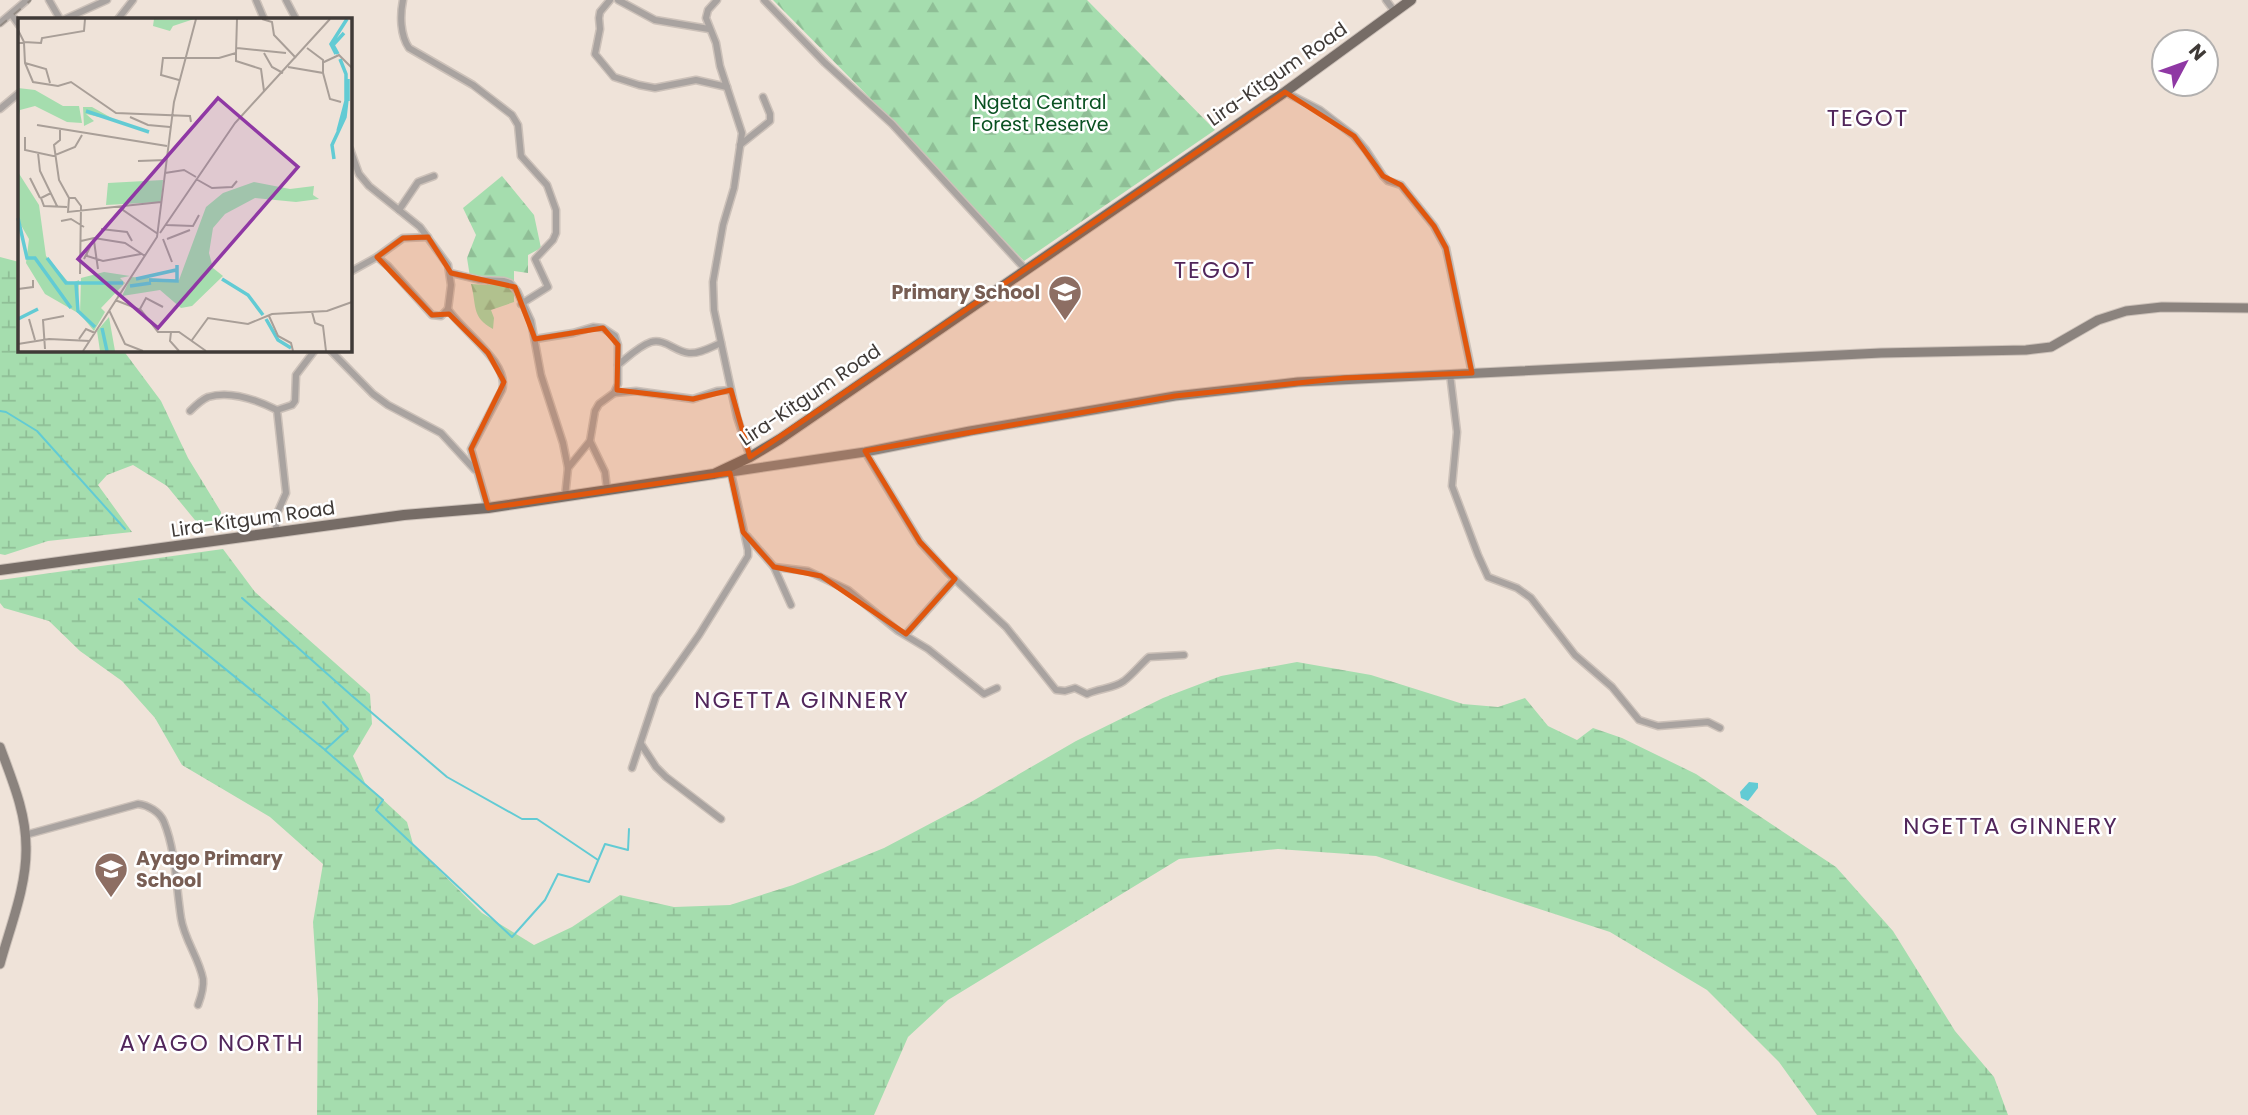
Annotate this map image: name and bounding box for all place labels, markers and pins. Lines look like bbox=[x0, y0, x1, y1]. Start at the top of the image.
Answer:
school or university icon: Primary School bbox=[1046, 273, 1084, 322]
place label: Primary School bbox=[891, 279, 1040, 306]
place label: Ayago Primary School bbox=[136, 845, 284, 894]
school or university icon: Ayago Primary School bbox=[92, 850, 130, 899]

